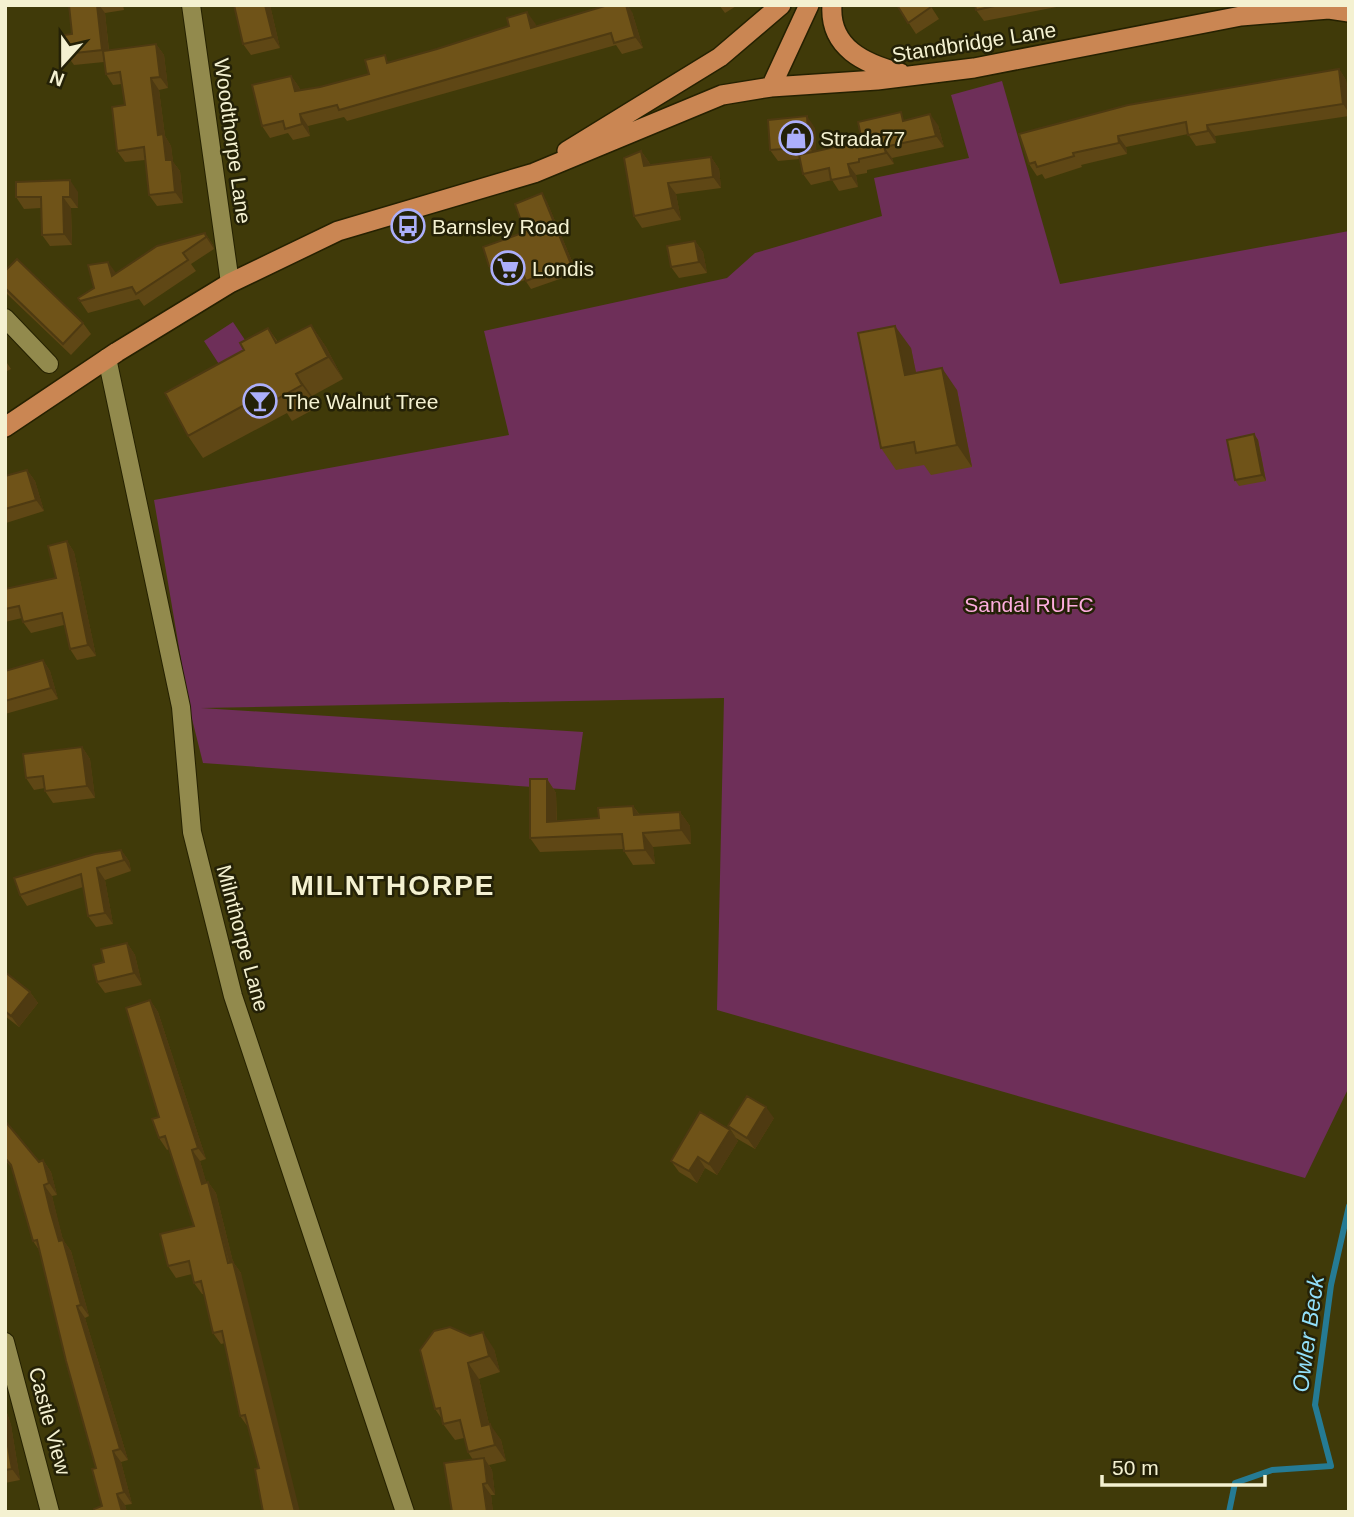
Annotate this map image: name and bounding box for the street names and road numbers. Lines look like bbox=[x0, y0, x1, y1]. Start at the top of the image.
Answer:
street label: Standbridge Lane bbox=[890, 18, 1058, 66]
street label: Woodthorpe Lane bbox=[210, 57, 256, 225]
street label: Milnthorpe Lane bbox=[212, 862, 274, 1014]
street label: Castle View bbox=[25, 1365, 76, 1478]

